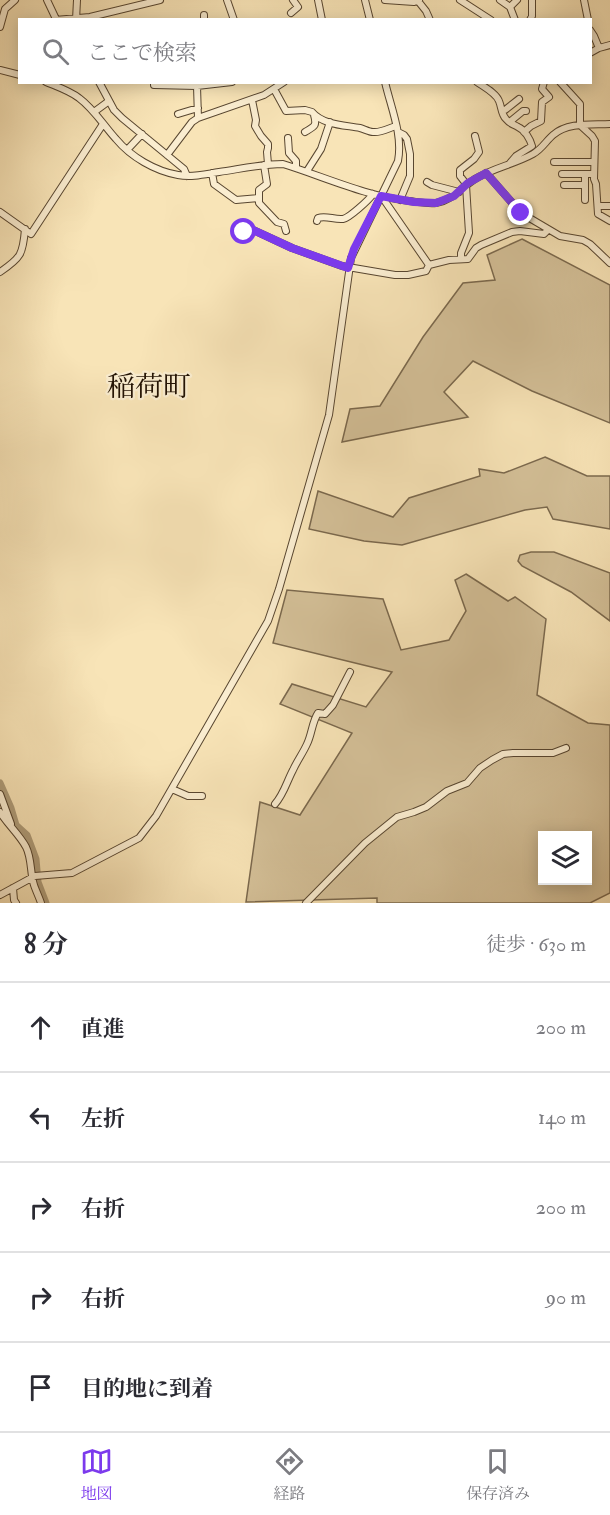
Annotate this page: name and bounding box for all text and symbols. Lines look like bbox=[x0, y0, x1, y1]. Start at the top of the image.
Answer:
search box bbox=[18, 18, 592, 84]
icon: search bbox=[39, 35, 72, 68]
text: ここで検索 bbox=[87, 39, 197, 67]
route end bbox=[507, 199, 533, 225]
route start bbox=[230, 218, 256, 244]
district label: 稲荷町 bbox=[107, 370, 191, 405]
map controls bbox=[538, 831, 592, 885]
button: layers bbox=[538, 831, 592, 885]
text: 8 分 bbox=[24, 929, 68, 961]
text: 徒歩 · 630 m bbox=[486, 932, 586, 957]
icon: ahead bbox=[24, 1011, 57, 1044]
text: 直進 bbox=[81, 1015, 125, 1043]
text: 200 m bbox=[536, 1015, 586, 1040]
icon: left bbox=[24, 1101, 57, 1134]
text: 左折 bbox=[81, 1105, 125, 1133]
text: 140 m bbox=[538, 1105, 586, 1130]
icon: right bbox=[24, 1191, 57, 1224]
text: 右折 bbox=[81, 1195, 125, 1223]
text: 200 m bbox=[536, 1195, 586, 1220]
icon: right bbox=[24, 1281, 57, 1314]
text: 右折 bbox=[81, 1285, 125, 1313]
text: 90 m bbox=[546, 1285, 586, 1310]
icon: arrive bbox=[24, 1371, 57, 1404]
text: 目的地に到着 bbox=[81, 1375, 213, 1403]
tab: 地図 bbox=[80, 1445, 113, 1504]
tab: 経路 bbox=[273, 1445, 306, 1504]
tab: 保存済み bbox=[466, 1445, 530, 1504]

